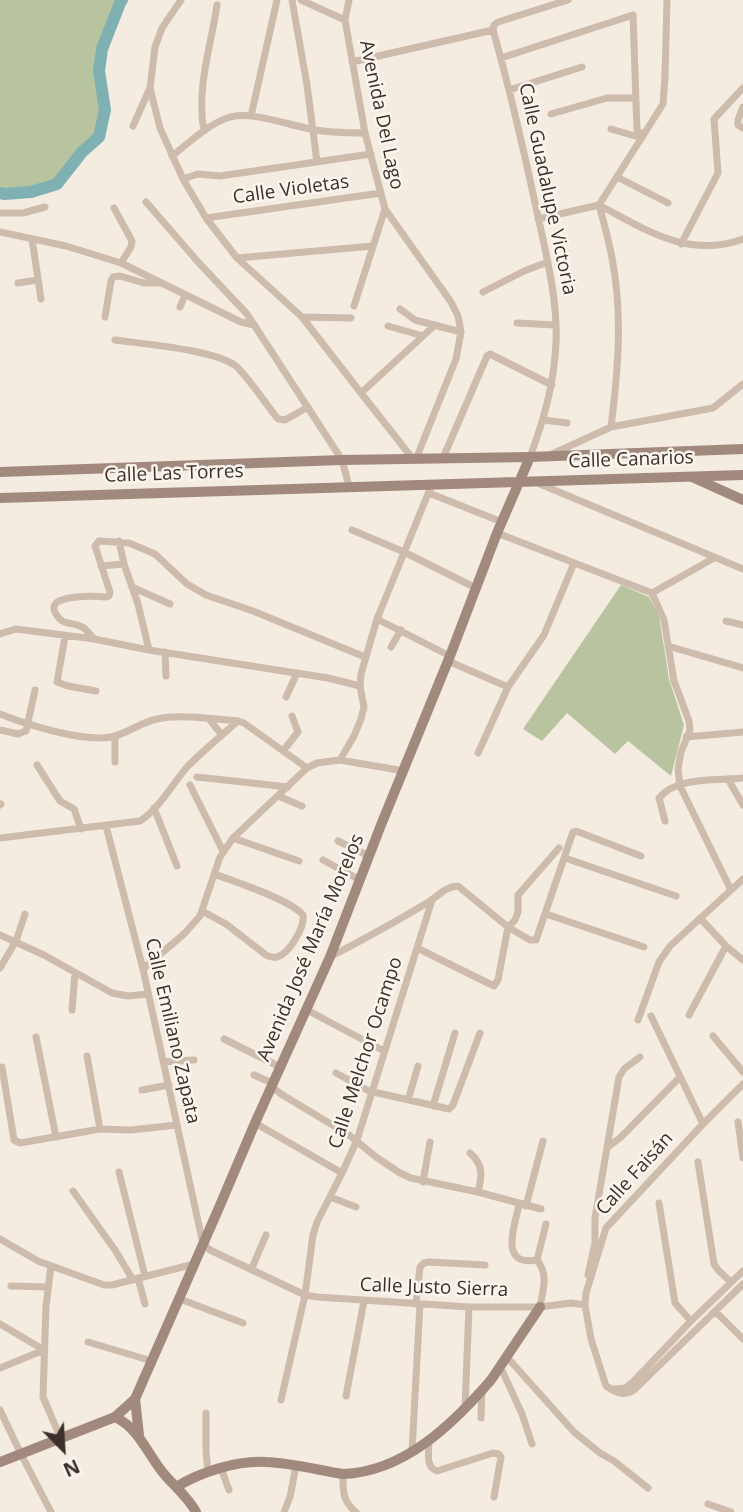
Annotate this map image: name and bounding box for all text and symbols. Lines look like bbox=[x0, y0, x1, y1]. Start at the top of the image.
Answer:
street label: Avenida Del Lago bbox=[354, 38, 408, 192]
street label: Calle Guadalupe Victoria bbox=[513, 81, 581, 297]
street label: Calle Violetas bbox=[231, 171, 351, 209]
street label: Calle Canarios bbox=[568, 446, 694, 474]
street label: Calle Las Torres bbox=[104, 460, 244, 488]
street label: Avenida José María Morelos bbox=[253, 831, 369, 1065]
street label: Calle Emiliano Zapata bbox=[140, 936, 204, 1126]
street label: Calle Melchor Ocampo bbox=[324, 954, 408, 1152]
street label: Calle Faisán bbox=[592, 1128, 678, 1220]
street label: Calle Justo Sierra bbox=[359, 1274, 509, 1302]
north arrow bbox=[28, 1414, 98, 1484]
text: N bbox=[59, 1453, 84, 1483]

